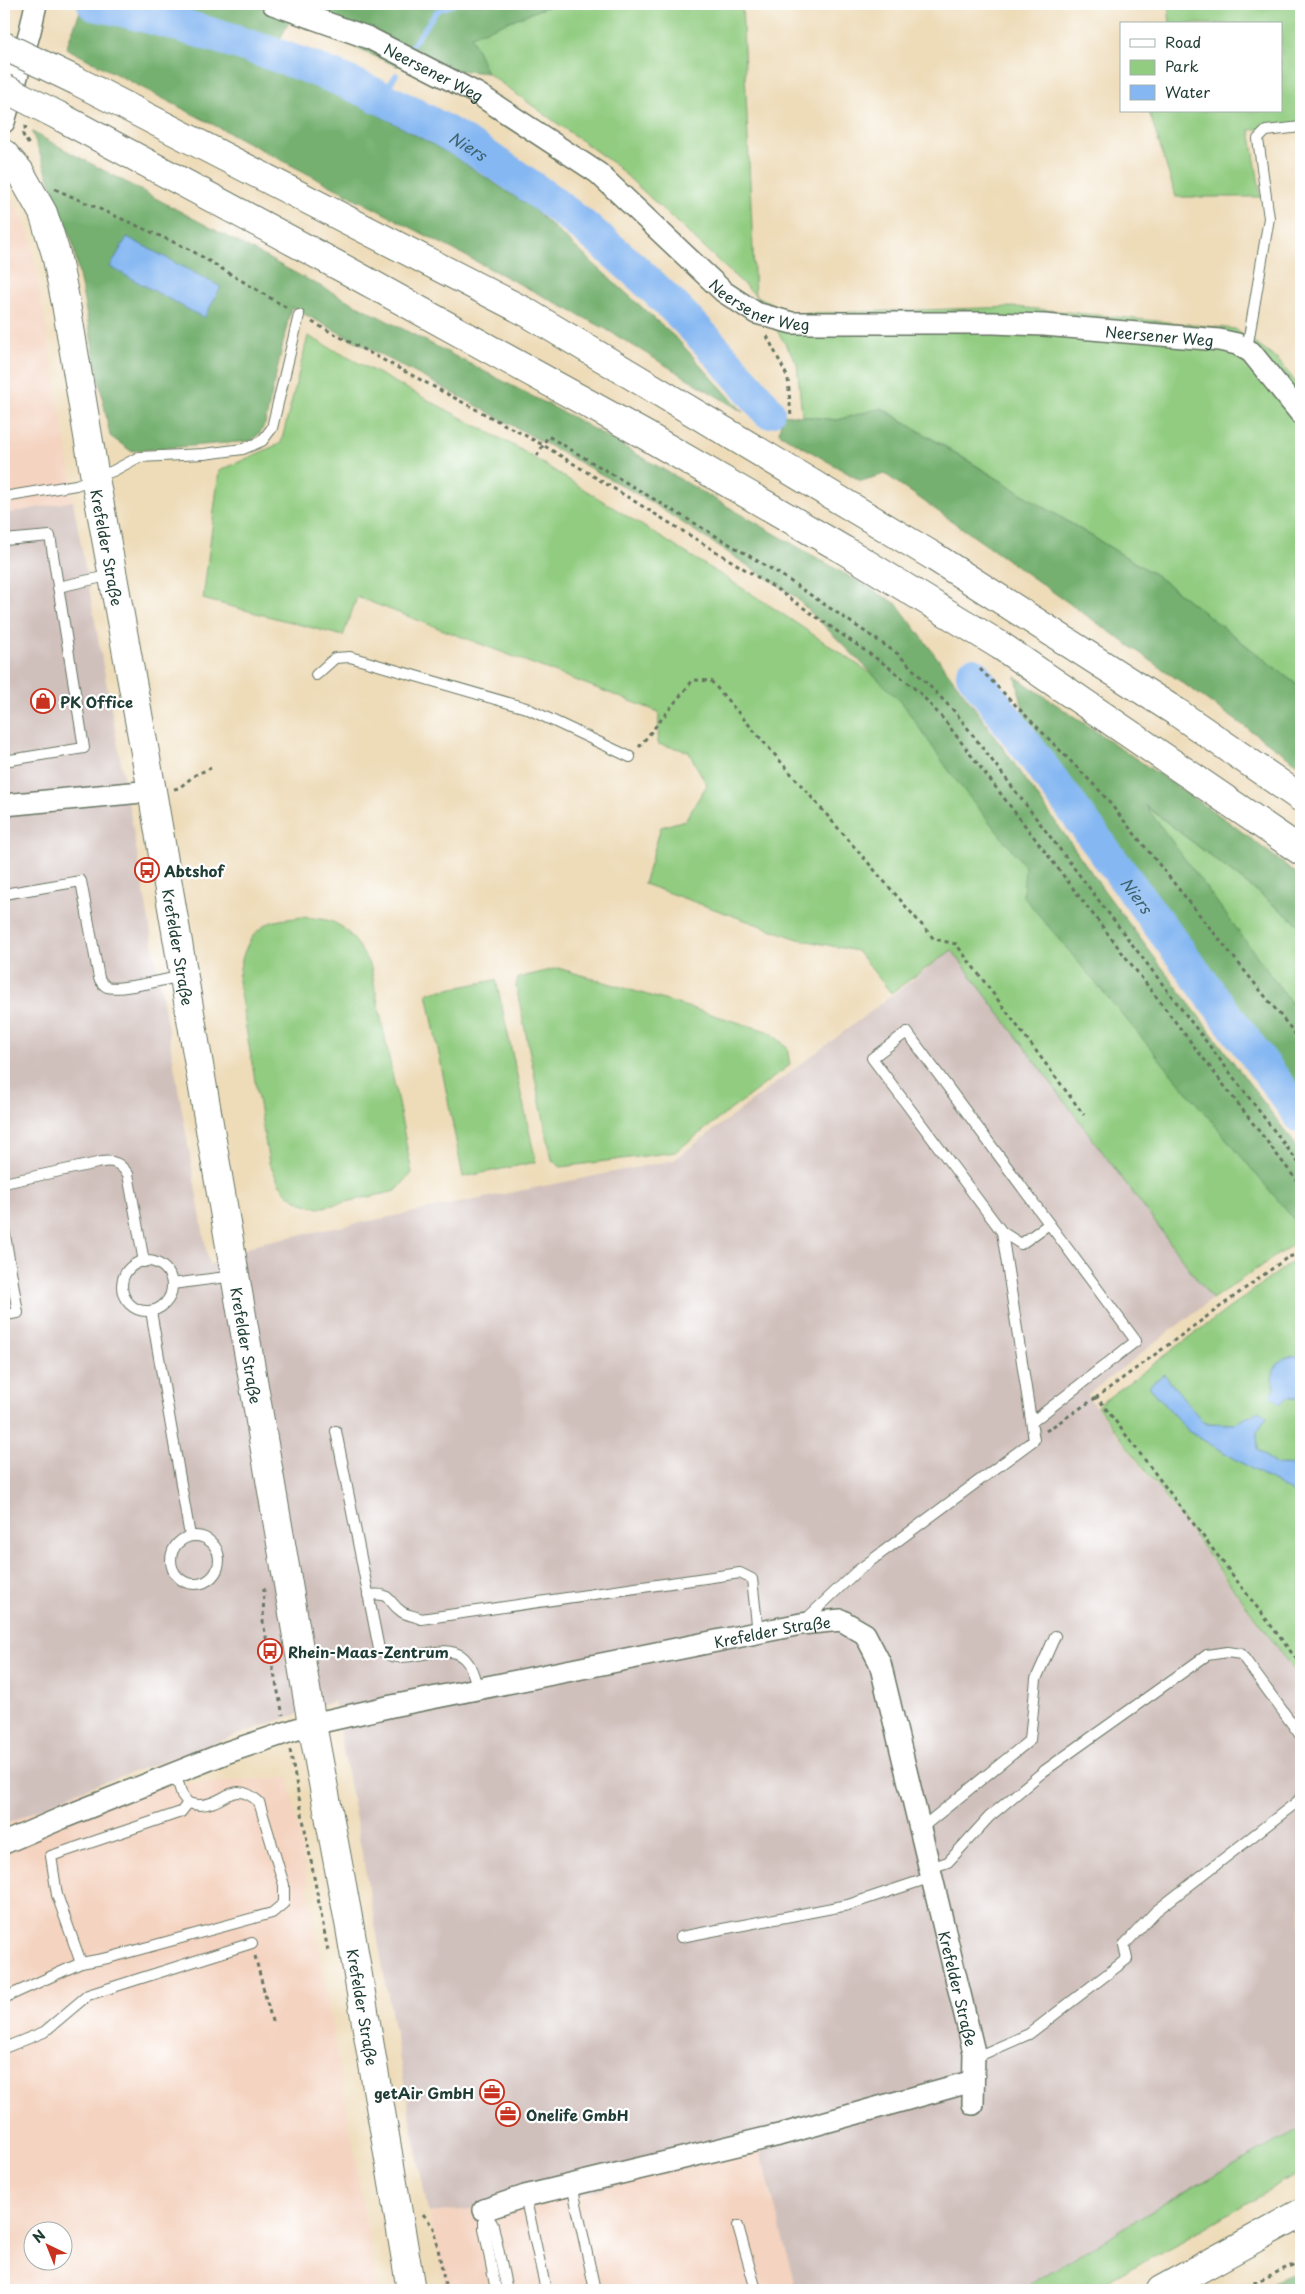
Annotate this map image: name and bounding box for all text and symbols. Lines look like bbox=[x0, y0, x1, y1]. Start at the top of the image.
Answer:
legend bbox=[1120, 22, 1282, 112]
text: Road bbox=[1165, 30, 1201, 53]
street label: Neersener Weg bbox=[380, 36, 489, 106]
text: Park bbox=[1165, 54, 1199, 77]
text: Water bbox=[1165, 80, 1210, 103]
water label: Niers bbox=[445, 125, 493, 167]
street label: Neersener Weg bbox=[705, 273, 809, 335]
street label: Neersener Weg bbox=[1104, 319, 1215, 351]
street label: Krefelder Straße bbox=[86, 487, 130, 608]
shop icon: PK Office bbox=[30, 688, 56, 714]
place label: PK Office bbox=[60, 690, 133, 713]
bus stop icon: Abtshof bbox=[134, 857, 160, 883]
place label: Abtshof bbox=[163, 859, 225, 882]
water label: Niers bbox=[1115, 872, 1159, 919]
street label: Krefelder Straße bbox=[157, 887, 200, 1007]
street label: Krefelder Straße bbox=[226, 1285, 268, 1405]
street label: Krefelder Straße bbox=[712, 1610, 832, 1653]
bus stop icon: Rhein-Maas-Zentrum bbox=[257, 1638, 283, 1664]
place label: Rhein-Maas-Zentrum bbox=[288, 1640, 449, 1663]
street label: Krefelder Straße bbox=[934, 1928, 984, 2049]
street label: Krefelder Straße bbox=[342, 1947, 384, 2067]
office icon: getAir GmbH bbox=[479, 2079, 505, 2105]
place label: getAir GmbH bbox=[374, 2081, 474, 2104]
office icon: Onelife GmbH bbox=[495, 2101, 521, 2127]
place label: Onelife GmbH bbox=[526, 2103, 629, 2126]
north arrow bbox=[22, 2222, 72, 2272]
text: N bbox=[28, 2225, 50, 2248]

